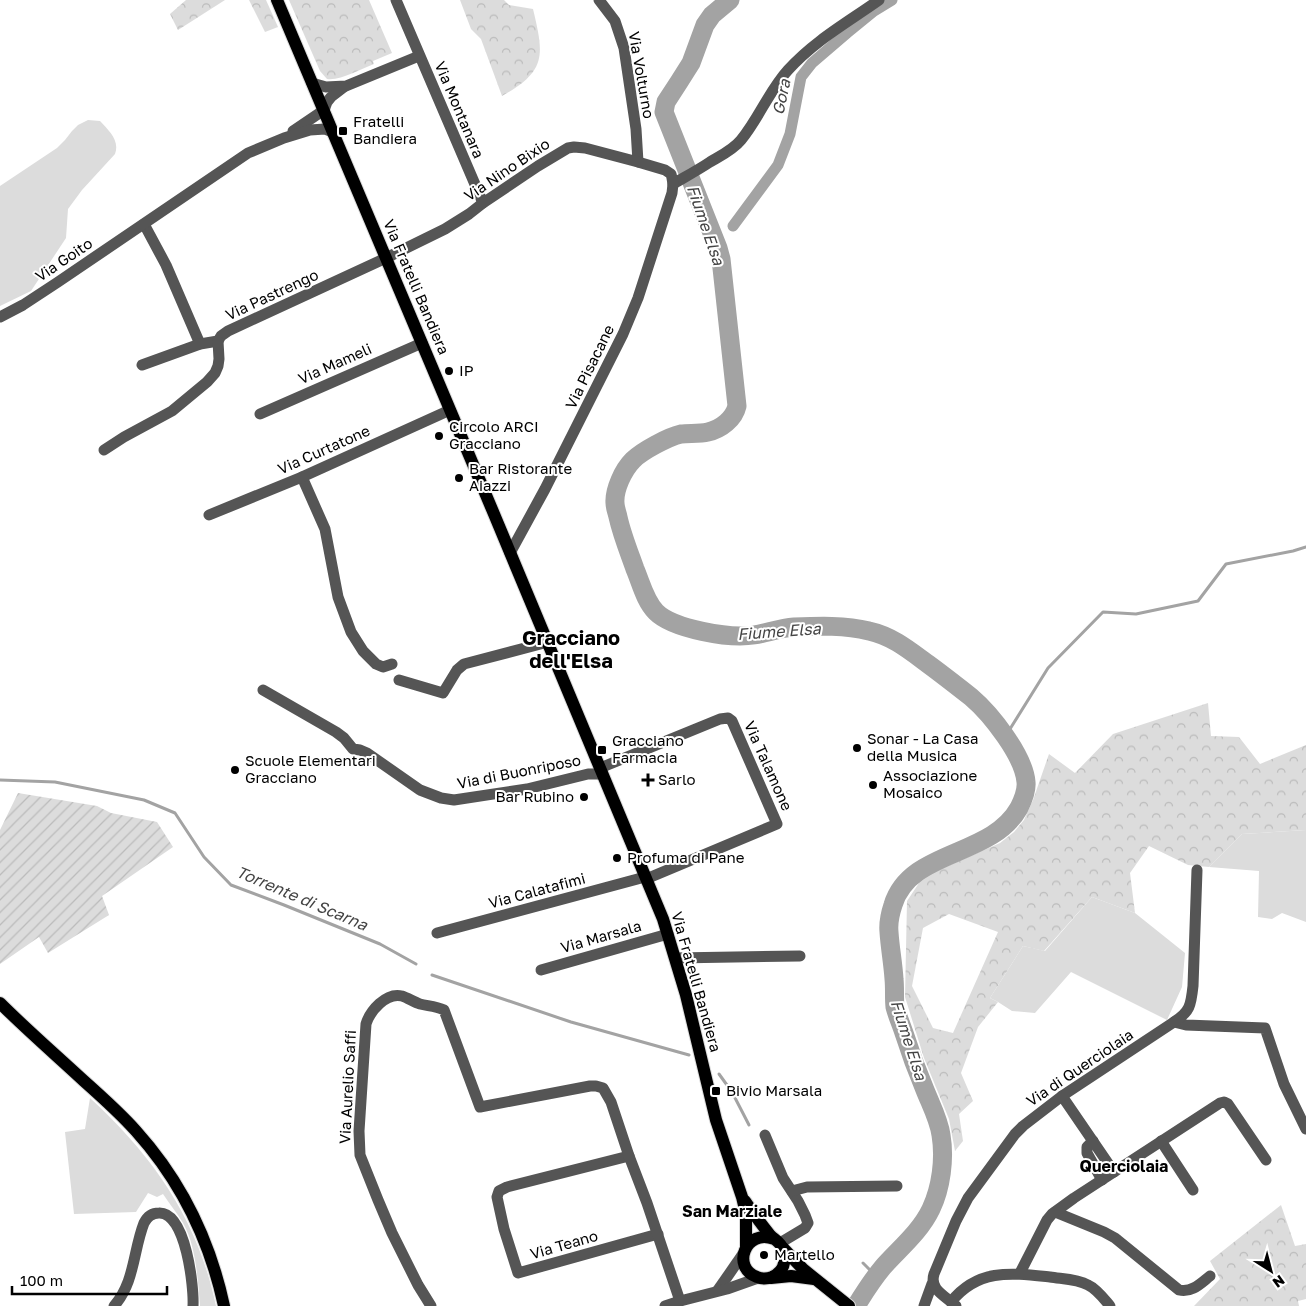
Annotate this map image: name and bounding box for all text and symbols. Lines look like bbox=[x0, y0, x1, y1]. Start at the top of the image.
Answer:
street label: Via Volturno bbox=[625, 30, 658, 120]
street label: Via Montanara bbox=[431, 58, 488, 161]
water label: Gora bbox=[767, 76, 795, 117]
place label: Fratelli Bandiera bbox=[353, 112, 417, 147]
marker: Fratelli Bandiera bbox=[337, 125, 349, 137]
street label: Via Nino Bixio bbox=[460, 134, 553, 204]
water label: Fiume Elsa bbox=[683, 182, 729, 269]
street label: Via Fratelli Bandiera bbox=[380, 216, 454, 357]
street label: Via Goito bbox=[32, 234, 95, 285]
street label: Via Pastrengo bbox=[222, 265, 321, 323]
street label: Via Pisacane bbox=[561, 321, 617, 411]
street label: Via Mameli bbox=[295, 339, 374, 387]
place label: IP bbox=[459, 361, 474, 379]
marker: IP bbox=[443, 365, 455, 377]
place label: Circolo ARCI Gracciano bbox=[449, 417, 539, 452]
street label: Via Curtatone bbox=[275, 421, 373, 477]
marker: Circolo ARCI Gracciano bbox=[433, 430, 445, 442]
place label: Bar Ristorante Aiazzi bbox=[469, 459, 573, 494]
marker: Bar Ristorante Aiazzi bbox=[453, 472, 465, 484]
water label: Fiume Elsa bbox=[737, 618, 822, 644]
district label: Gracciano dell'Elsa bbox=[522, 625, 620, 672]
street label: Via Talamone bbox=[741, 718, 797, 813]
place label: Sonar - La Casa della Musica bbox=[867, 729, 978, 764]
place label: Gracciano Farmacia bbox=[612, 731, 684, 766]
marker: Sonar - La Casa della Musica bbox=[851, 742, 863, 754]
marker: Gracciano Farmacia bbox=[596, 744, 608, 756]
street label: Via di Buonriposo bbox=[455, 750, 582, 792]
place label: Scuole Elementari Gracciano bbox=[245, 751, 376, 786]
marker: Scuole Elementari Gracciano bbox=[229, 764, 241, 776]
place label: Associazione Mosaico bbox=[883, 766, 977, 801]
place label: Sarlo bbox=[658, 770, 696, 788]
marker: Sarlo bbox=[642, 774, 654, 786]
marker: Associazione Mosaico bbox=[867, 779, 879, 791]
place label: Bar Rubino bbox=[495, 787, 574, 805]
marker: Bar Rubino bbox=[578, 791, 590, 803]
place label: Profuma di Pane bbox=[627, 848, 745, 866]
marker: Profuma di Pane bbox=[611, 852, 623, 864]
water label: Torrente di Scarna bbox=[234, 861, 371, 935]
street label: Via Calatafimi bbox=[486, 868, 587, 912]
street label: Via Fratelli Bandiera bbox=[668, 909, 726, 1054]
street label: Via Marsala bbox=[558, 916, 643, 956]
water label: Fiume Elsa bbox=[887, 997, 932, 1084]
street label: Via di Querciolaia bbox=[1023, 1025, 1136, 1110]
street label: Via Aurelio Saffi bbox=[335, 1029, 359, 1144]
place label: Bivio Marsala bbox=[726, 1081, 822, 1099]
marker: Bivio Marsala bbox=[710, 1085, 722, 1097]
district label: Querciolaia bbox=[1080, 1156, 1168, 1176]
district label: San Marziale bbox=[682, 1201, 782, 1221]
street label: Via Teano bbox=[528, 1226, 600, 1262]
place label: Martello bbox=[774, 1245, 835, 1263]
north arrow bbox=[1246, 1246, 1296, 1296]
marker: Martello bbox=[758, 1249, 770, 1261]
scale bar bbox=[12, 1264, 168, 1296]
text: 100 m bbox=[20, 1271, 63, 1289]
text: N bbox=[1270, 1272, 1288, 1292]

